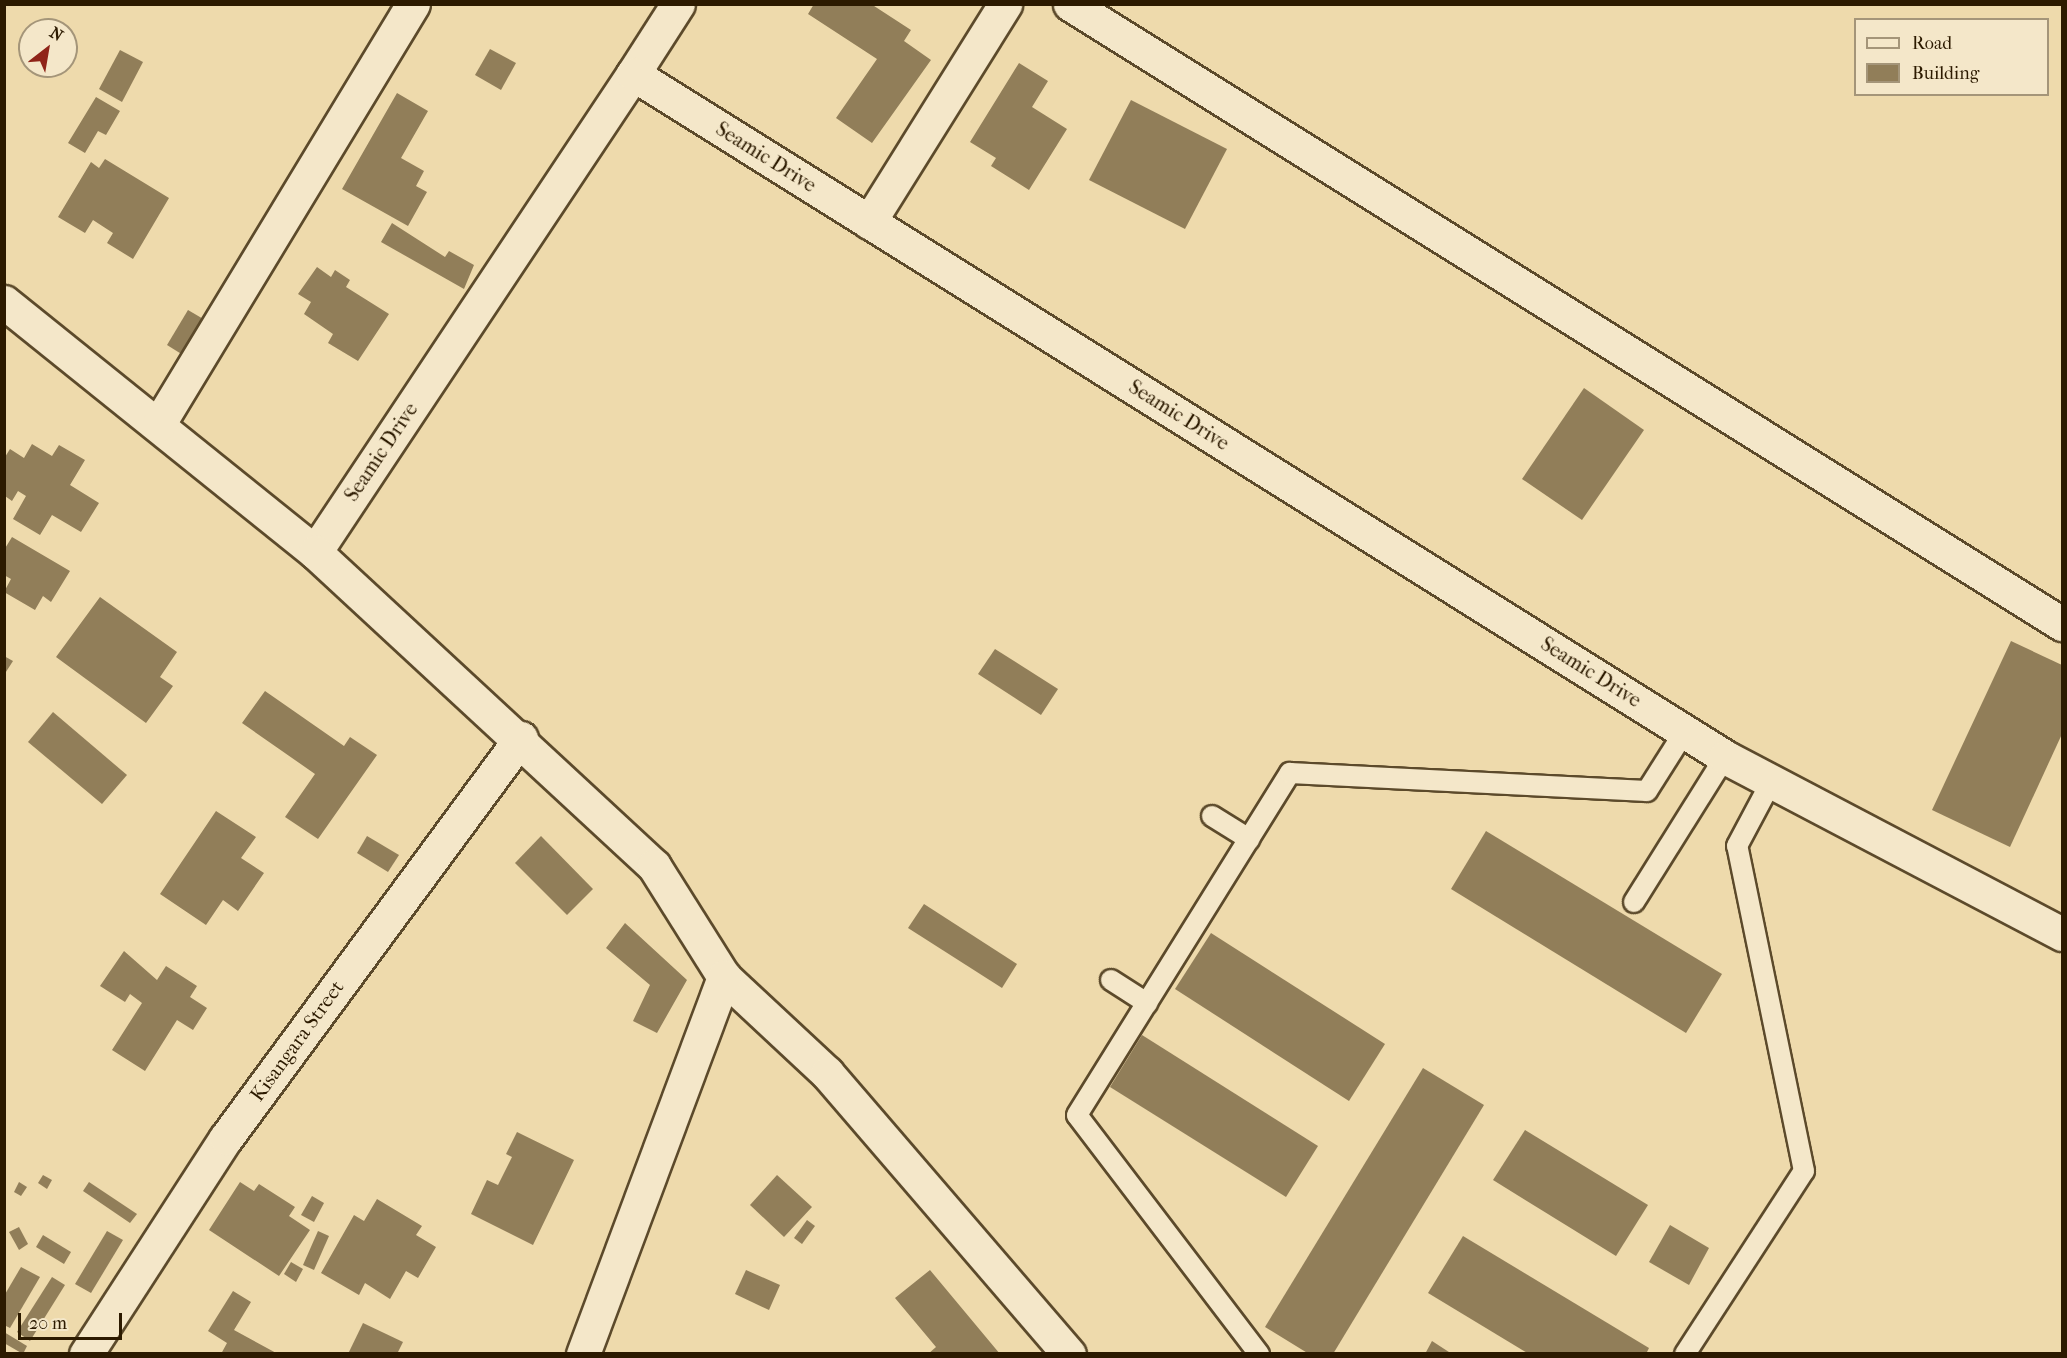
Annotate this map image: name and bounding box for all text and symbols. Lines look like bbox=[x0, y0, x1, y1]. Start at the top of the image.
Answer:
north arrow bbox=[18, 18, 78, 78]
legend bbox=[1854, 18, 2049, 96]
text: N bbox=[46, 23, 67, 45]
text: Road bbox=[1912, 33, 1952, 54]
text: Building bbox=[1912, 63, 1979, 84]
street label: Seamic Drive bbox=[711, 117, 821, 197]
street label: Seamic Drive bbox=[1124, 375, 1234, 455]
street label: Seamic Drive bbox=[339, 398, 423, 506]
street label: Seamic Drive bbox=[1536, 632, 1646, 712]
street label: Kisangara Street bbox=[245, 976, 349, 1106]
scale bar bbox=[21, 1301, 124, 1339]
text: 20 m bbox=[29, 1313, 67, 1334]

